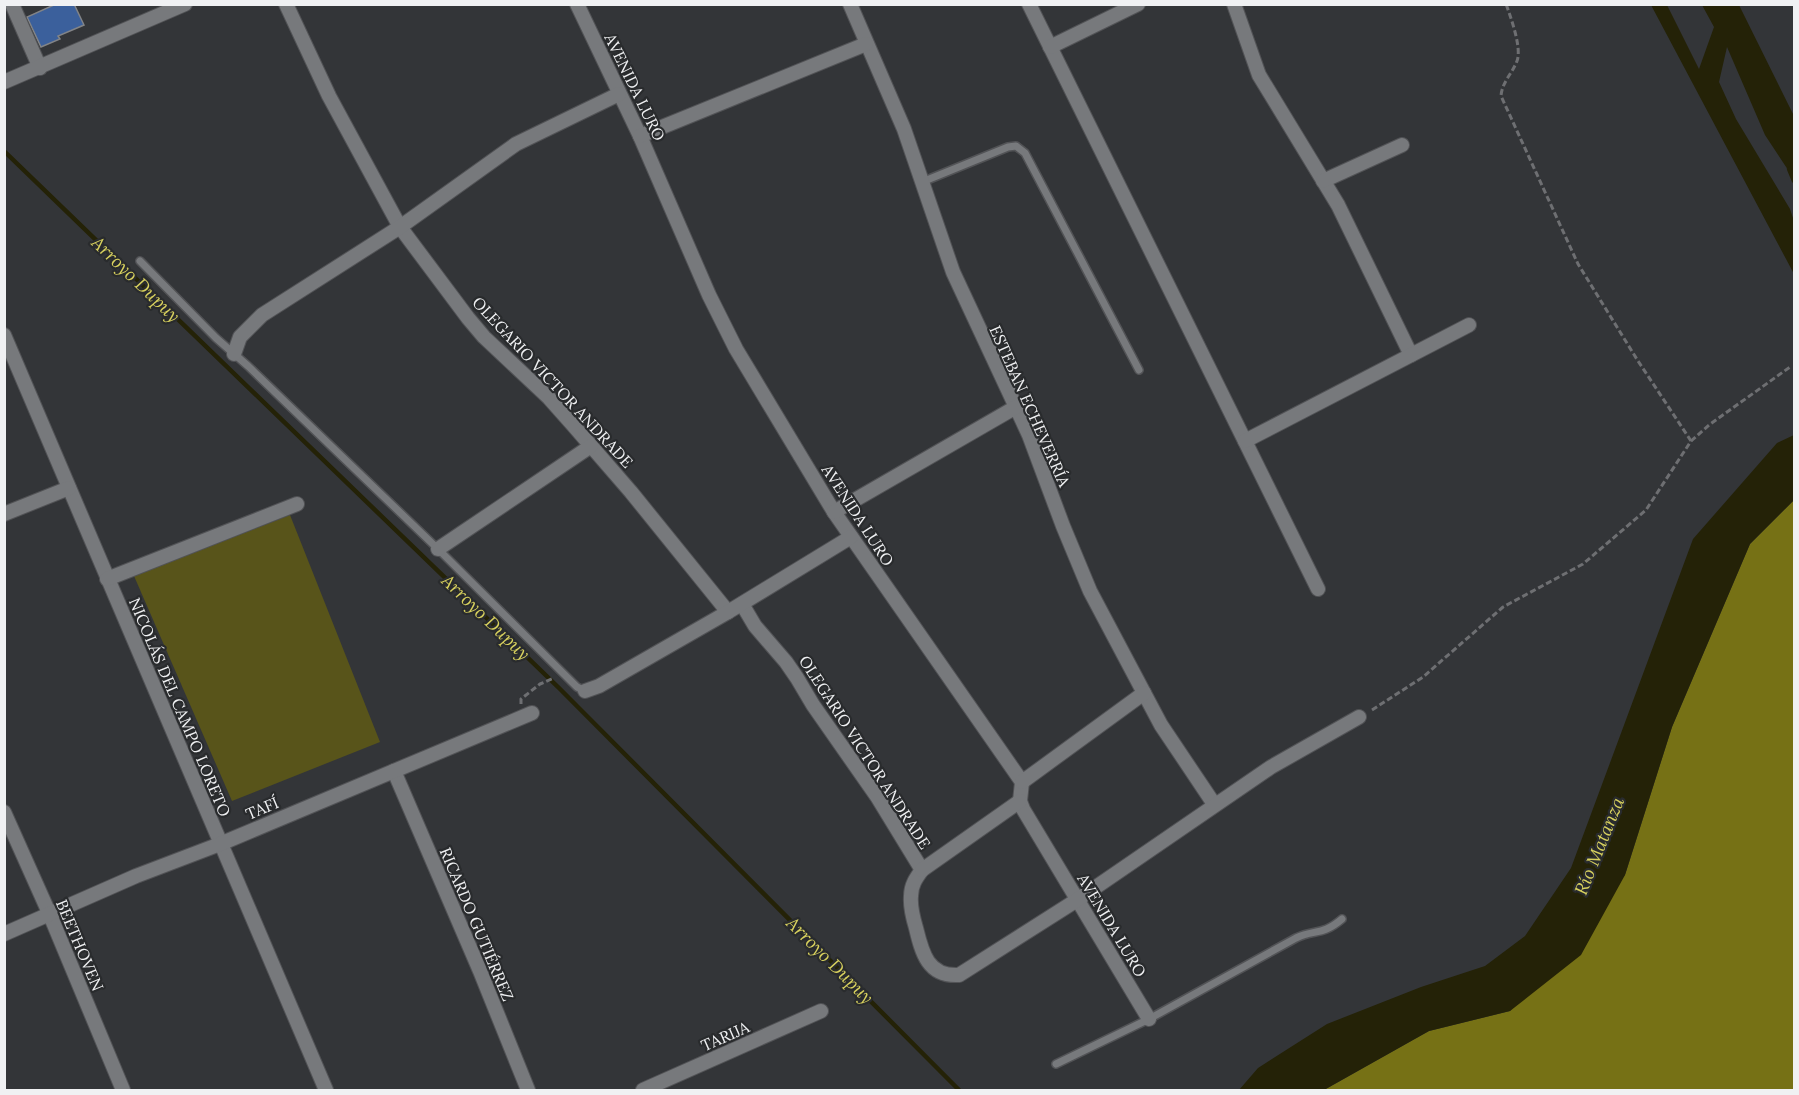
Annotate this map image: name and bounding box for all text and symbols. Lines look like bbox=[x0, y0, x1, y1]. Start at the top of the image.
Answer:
street label: AVENIDA LURO bbox=[600, 29, 670, 144]
water label: Arroyo Dupuy bbox=[86, 230, 185, 327]
street label: OLEGARIO VICTOR ANDRADE bbox=[468, 292, 638, 472]
street label: ESTEBAN ECHEVERRÍA bbox=[985, 322, 1075, 491]
street label: AVENIDA LURO bbox=[817, 460, 898, 570]
water label: Arroyo Dupuy bbox=[436, 568, 535, 665]
street label: NICOLÁS DEL CAMPO LORETO bbox=[125, 595, 235, 819]
street label: OLEGARIO VICTOR ANDRADE bbox=[795, 652, 935, 852]
street label: TAFÍ bbox=[242, 792, 282, 824]
water label: Río Matanza bbox=[1569, 794, 1629, 898]
street label: RICARDO GUTIÉRREZ bbox=[436, 844, 518, 1004]
street label: AVENIDA LURO bbox=[1073, 869, 1151, 980]
street label: BEETHOVEN bbox=[52, 896, 108, 994]
water label: Arroyo Dupuy bbox=[781, 911, 879, 1009]
street label: TARIJA bbox=[698, 1016, 753, 1055]

